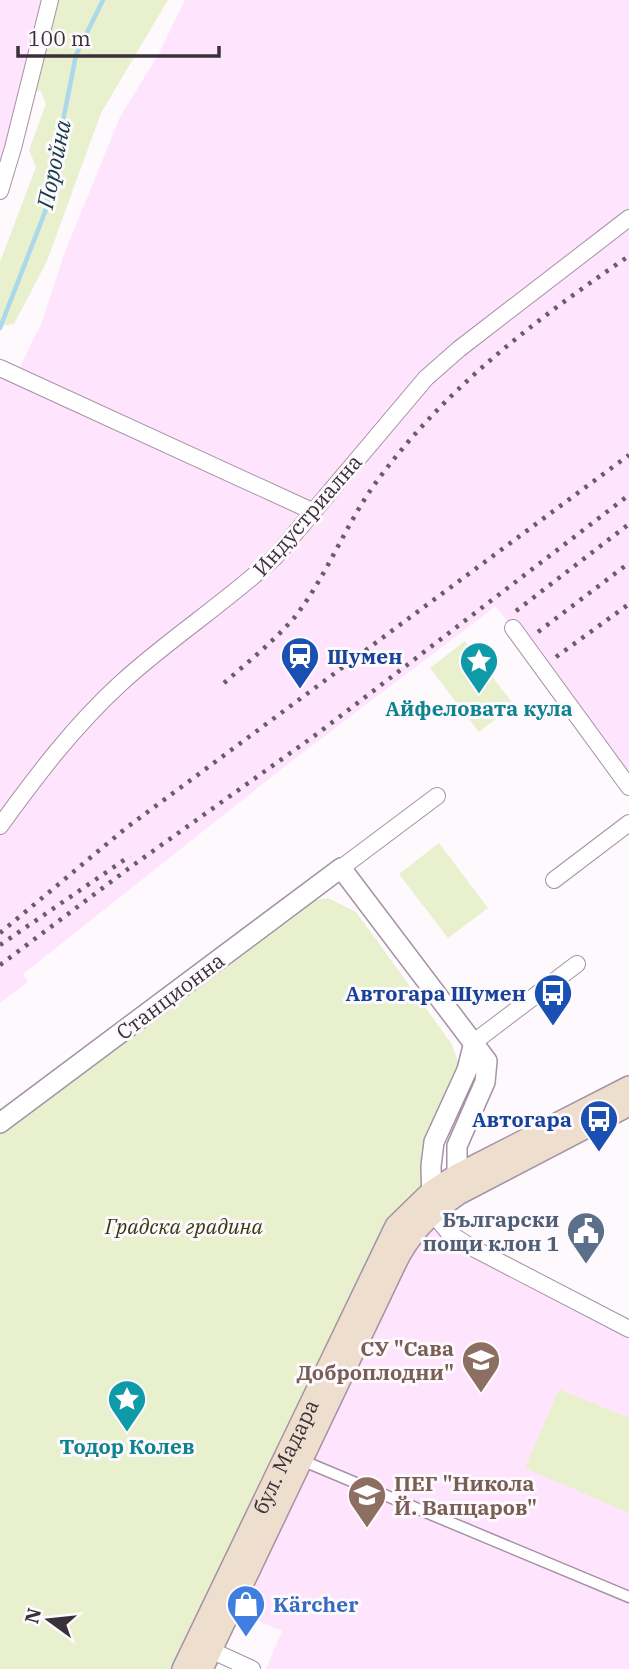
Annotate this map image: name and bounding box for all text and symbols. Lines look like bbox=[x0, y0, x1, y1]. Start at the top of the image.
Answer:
scale bar bbox=[18, 14, 219, 58]
text: 100 m bbox=[28, 24, 91, 52]
water label: Поройна bbox=[29, 116, 77, 212]
street label: Индустриална bbox=[246, 448, 368, 582]
station icon: Шумен bbox=[279, 635, 321, 690]
place icon: Айфеловата кула bbox=[458, 640, 500, 695]
place label: Шумен bbox=[327, 642, 402, 670]
place label: Айфеловата кула bbox=[385, 694, 573, 722]
street label: Станционна bbox=[110, 946, 230, 1046]
bus stop icon: Автогара Шумен bbox=[532, 972, 574, 1027]
place label: Автогара Шумен bbox=[346, 979, 526, 1007]
bus stop icon: Автогара bbox=[578, 1098, 620, 1153]
place label: Автогара bbox=[472, 1105, 572, 1133]
place label: Български пощи клон 1 bbox=[423, 1205, 559, 1257]
public building icon: Български пощи клон 1 bbox=[565, 1210, 607, 1265]
park label: Градска градина bbox=[104, 1212, 263, 1240]
place label: СУ "Сава Доброплодни" bbox=[296, 1334, 454, 1386]
school or university icon: СУ "Сава Доброплодни" bbox=[460, 1339, 502, 1394]
place icon: Тодор Колев bbox=[106, 1378, 148, 1433]
street label: бул. Мадара bbox=[246, 1395, 325, 1518]
place label: Тодор Колев bbox=[59, 1432, 195, 1460]
place label: ПЕГ "Никола Й. Вапцаров" bbox=[394, 1469, 537, 1521]
school or university icon: ПЕГ "Никола Й. Вапцаров" bbox=[346, 1474, 388, 1529]
shop icon: Kärcher bbox=[225, 1583, 267, 1638]
north arrow bbox=[14, 1585, 84, 1655]
place label: Kärcher bbox=[273, 1590, 359, 1618]
text: N bbox=[19, 1605, 46, 1626]

